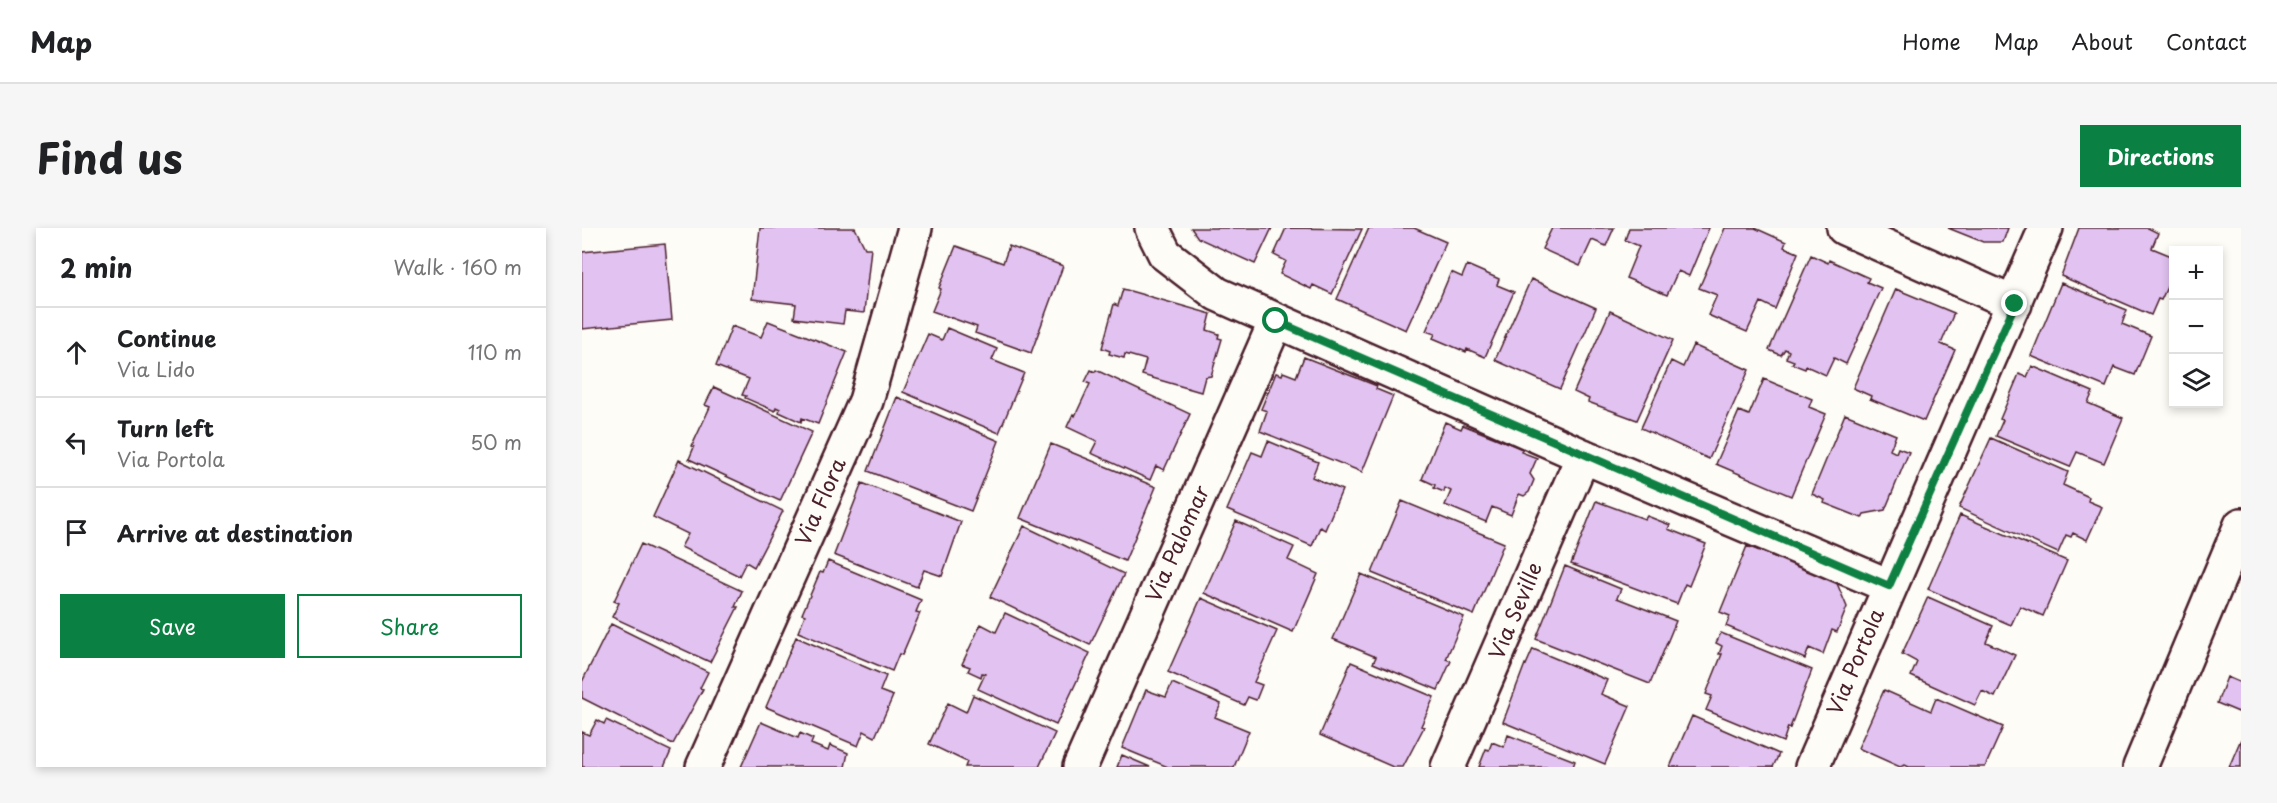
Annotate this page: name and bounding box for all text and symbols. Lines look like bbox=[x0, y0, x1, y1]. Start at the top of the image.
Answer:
text: Map bbox=[30, 20, 92, 63]
text: Home bbox=[1902, 25, 1961, 57]
text: Map bbox=[1994, 25, 2039, 57]
text: About bbox=[2072, 25, 2133, 57]
text: Contact bbox=[2166, 25, 2247, 57]
text: Find us bbox=[36, 125, 183, 188]
button: Directions bbox=[2080, 125, 2241, 187]
map controls bbox=[2169, 246, 2223, 408]
button: + bbox=[2169, 246, 2223, 300]
text: 2 min bbox=[60, 248, 133, 287]
text: Walk · 160 m bbox=[394, 252, 522, 282]
route end bbox=[2001, 290, 2027, 316]
button: − bbox=[2169, 300, 2223, 354]
route start bbox=[1262, 307, 1288, 333]
text: Continue bbox=[117, 321, 216, 354]
icon: ahead bbox=[60, 336, 93, 369]
text: 110 m bbox=[468, 337, 522, 367]
text: Via Lido bbox=[117, 354, 195, 384]
button: layers bbox=[2169, 354, 2223, 408]
text: Turn left bbox=[117, 411, 214, 444]
icon: left bbox=[60, 426, 93, 459]
text: 50 m bbox=[470, 427, 522, 457]
text: Via Portola bbox=[117, 444, 225, 474]
street label: Via Flora bbox=[786, 451, 853, 550]
street label: Via Palomar bbox=[1136, 479, 1216, 607]
icon: arrive bbox=[60, 516, 93, 549]
text: Arrive at destination bbox=[117, 516, 353, 549]
street label: Via Seville bbox=[1479, 557, 1549, 664]
button: Save bbox=[60, 594, 285, 658]
button: Share bbox=[297, 594, 522, 658]
street label: Via Portola bbox=[1817, 603, 1891, 719]

